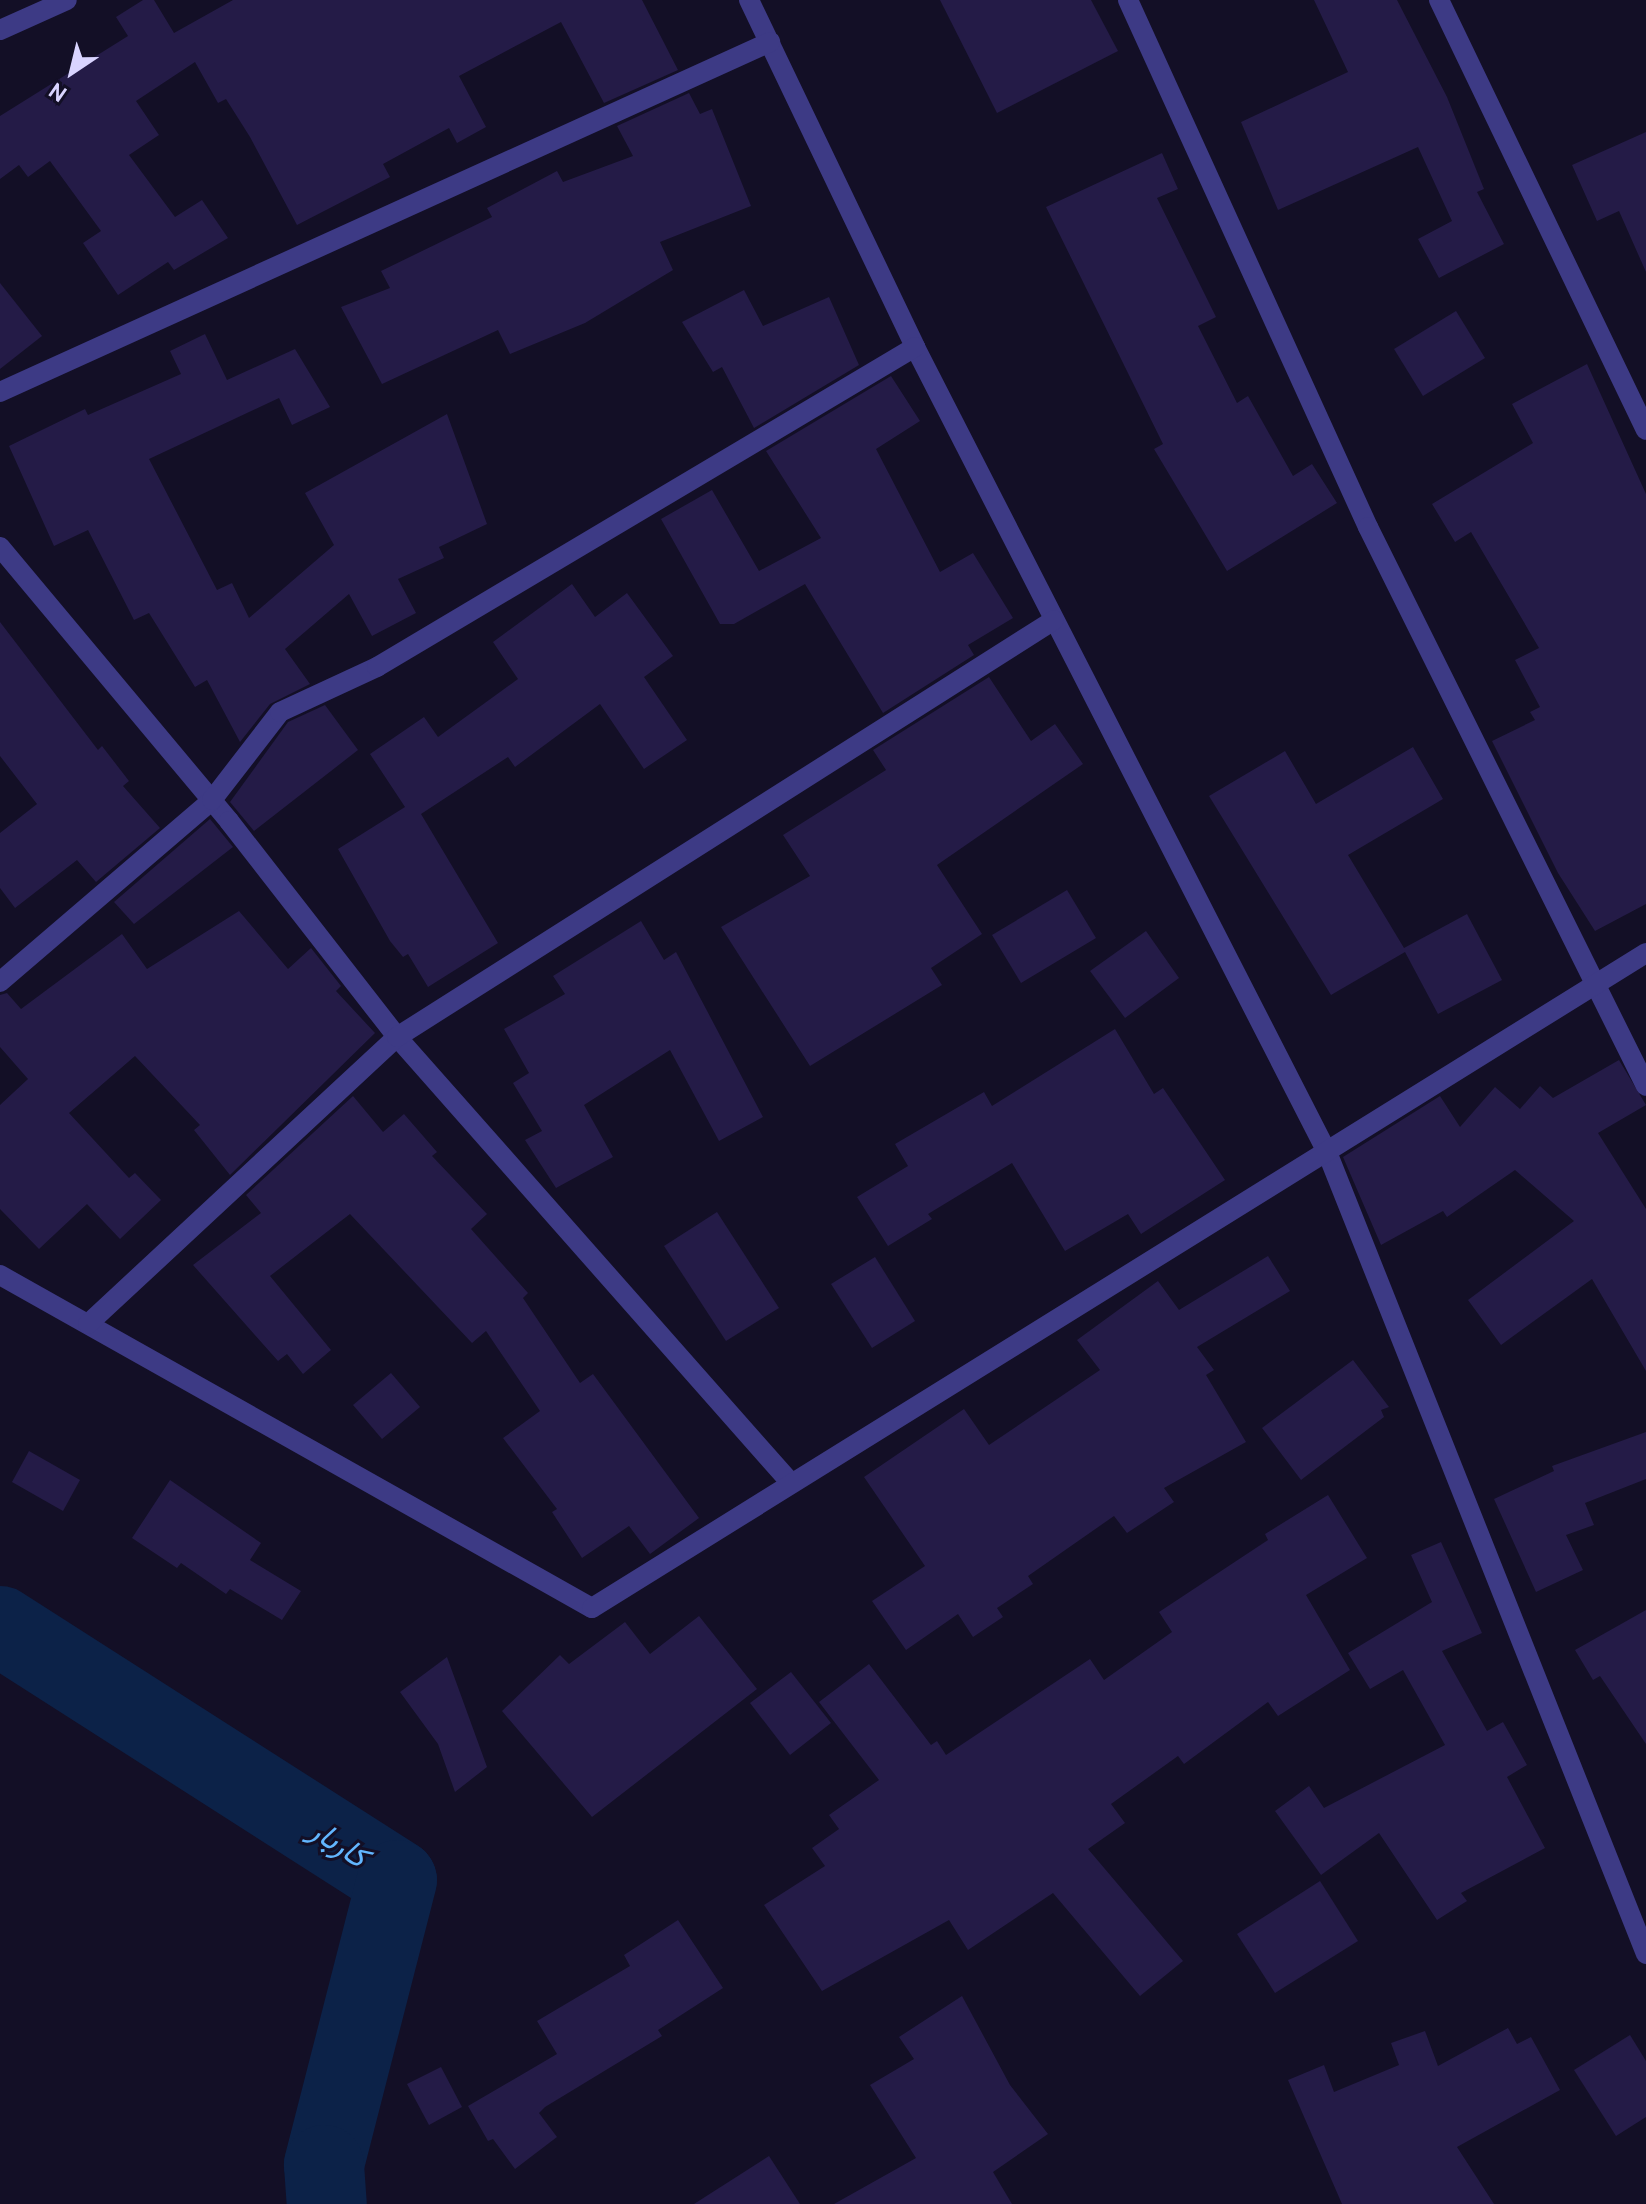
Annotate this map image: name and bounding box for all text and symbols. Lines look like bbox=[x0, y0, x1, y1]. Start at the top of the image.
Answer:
north arrow bbox=[32, 32, 112, 112]
text: N bbox=[44, 77, 72, 108]
water label: کاربار bbox=[303, 1810, 375, 1876]

